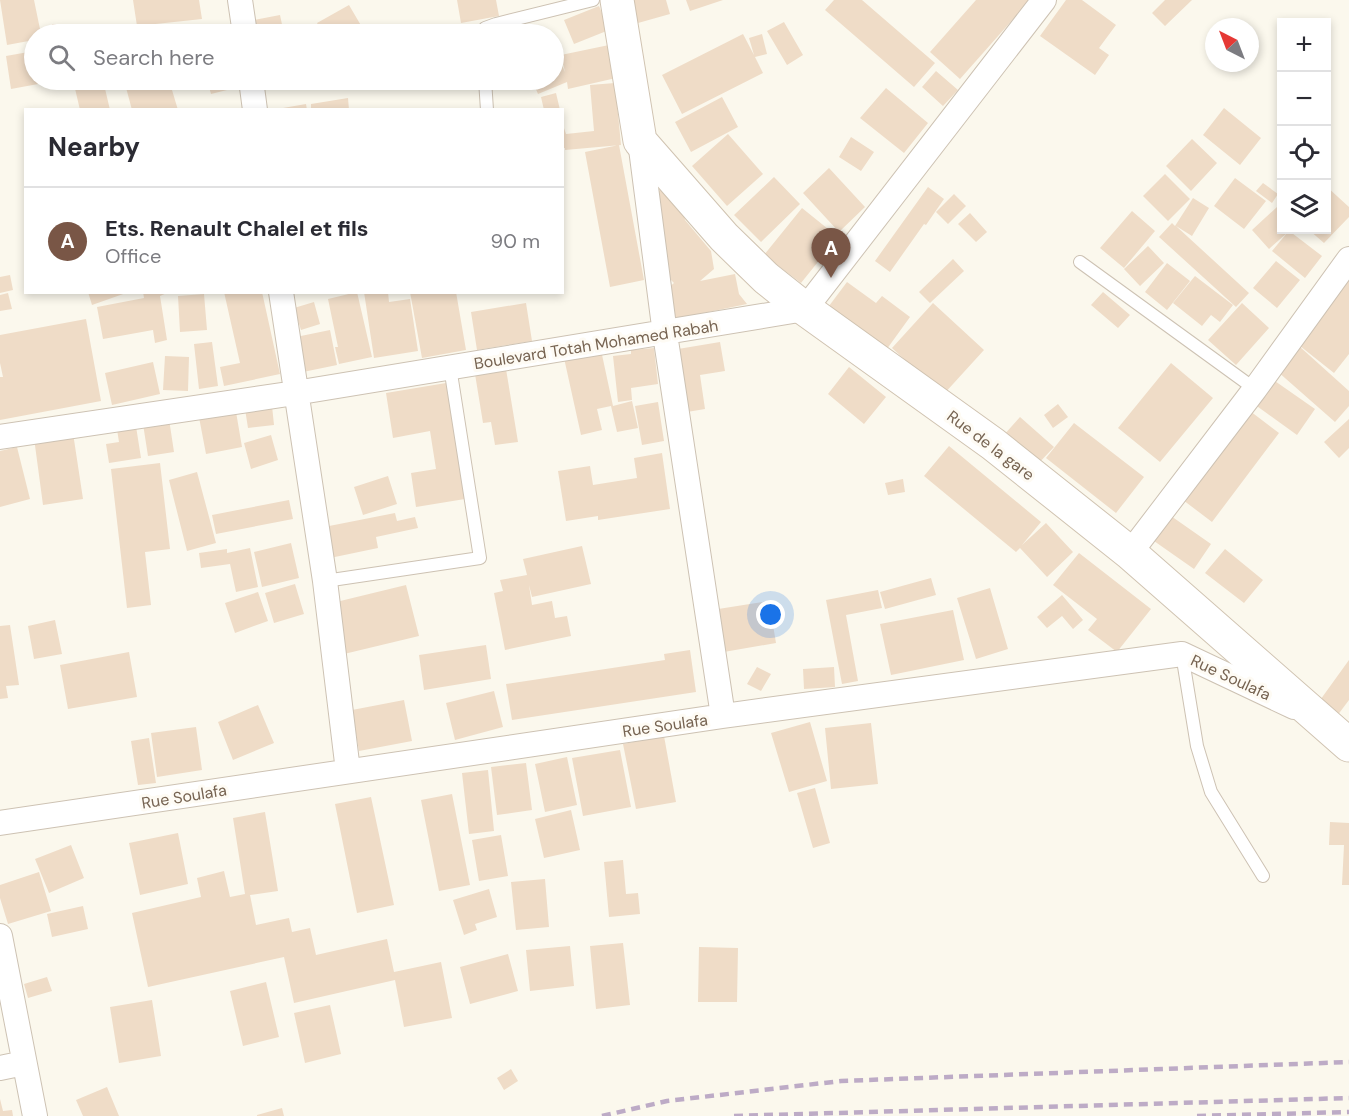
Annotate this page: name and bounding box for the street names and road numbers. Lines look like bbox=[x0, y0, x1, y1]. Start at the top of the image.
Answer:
street label: Boulevard Totah Mohamed Rabah bbox=[473, 315, 720, 374]
street label: Rue de la gare bbox=[943, 406, 1039, 485]
street label: Rue Soulafa bbox=[1187, 650, 1274, 705]
street label: Rue Soulafa bbox=[621, 709, 709, 742]
street label: Rue Soulafa bbox=[140, 779, 228, 814]

